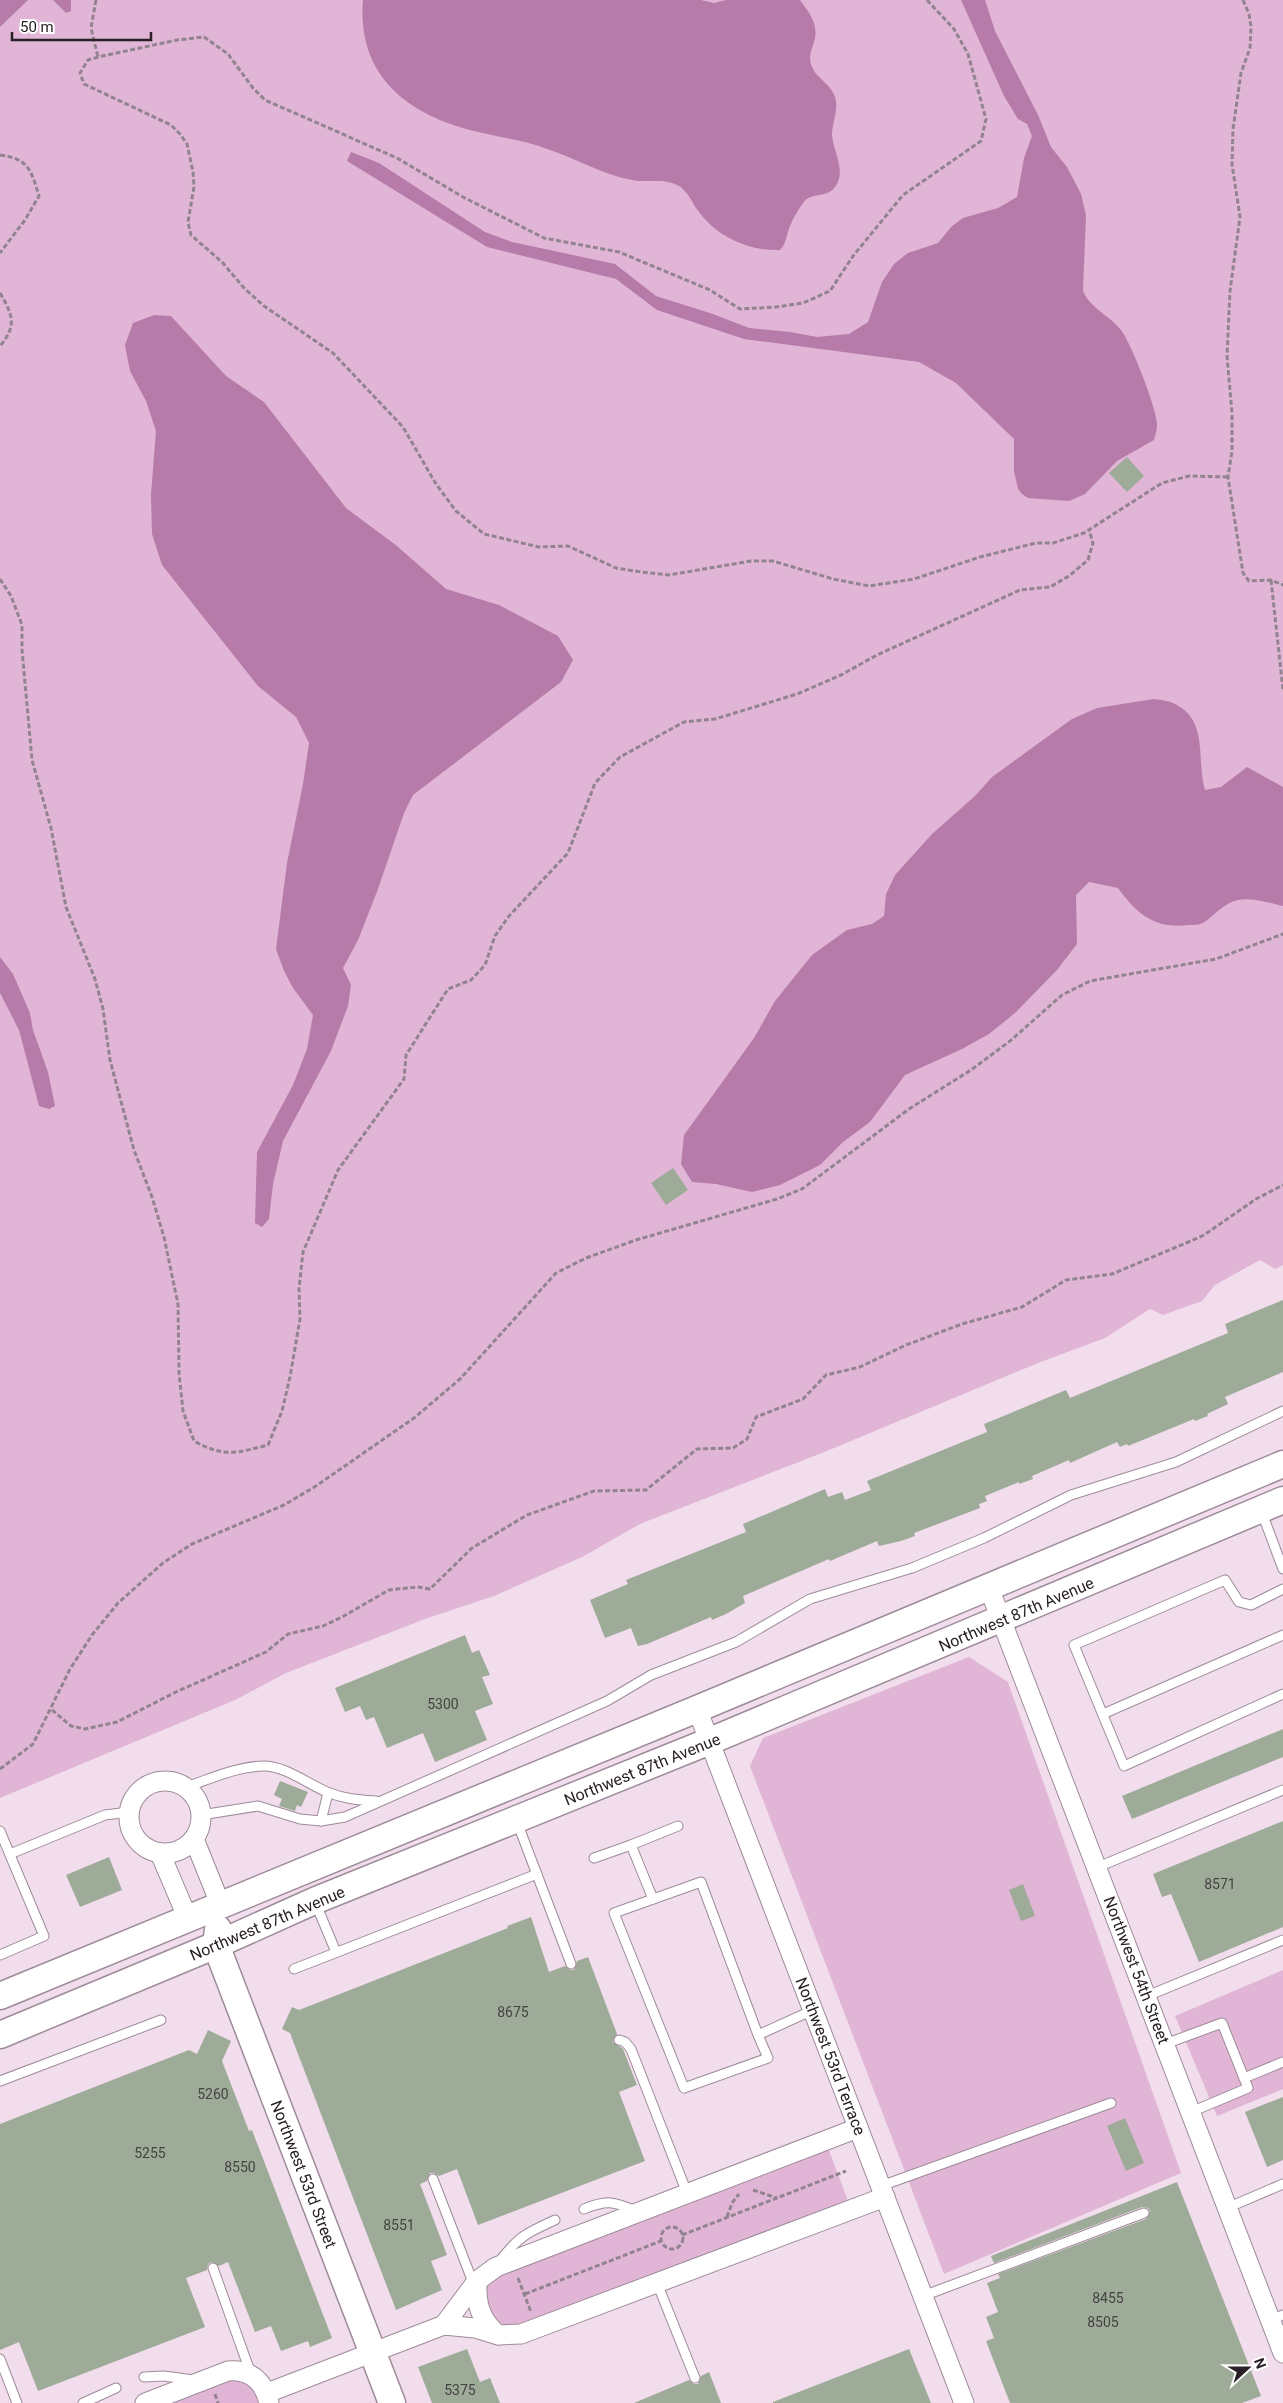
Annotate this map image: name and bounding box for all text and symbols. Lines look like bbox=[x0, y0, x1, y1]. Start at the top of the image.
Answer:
scale bar bbox=[12, 10, 151, 42]
text: 50 m bbox=[20, 18, 54, 36]
street label: Northwest 87th Avenue bbox=[936, 1573, 1097, 1656]
house number: 5300 bbox=[427, 1696, 459, 1712]
street label: Northwest 87th Avenue bbox=[561, 1729, 723, 1809]
house number: 8571 bbox=[1204, 1876, 1236, 1892]
street label: Northwest 87th Avenue bbox=[187, 1882, 348, 1965]
street label: Northwest 54th Street bbox=[1100, 1894, 1173, 2047]
street label: Northwest 53rd Terrace bbox=[792, 1975, 869, 2138]
house number: 8675 bbox=[497, 2004, 529, 2020]
house number: 5260 bbox=[197, 2086, 229, 2102]
street label: Northwest 53rd Street bbox=[267, 2098, 341, 2251]
house number: 5255 bbox=[134, 2145, 166, 2161]
house number: 8550 bbox=[224, 2159, 256, 2175]
house number: 8551 bbox=[383, 2217, 415, 2233]
house number: 8455 bbox=[1092, 2290, 1124, 2306]
house number: 8505 bbox=[1087, 2314, 1119, 2330]
north arrow bbox=[1223, 2343, 1273, 2393]
text: N bbox=[1251, 2356, 1269, 2371]
house number: 5375 bbox=[444, 2382, 476, 2398]

